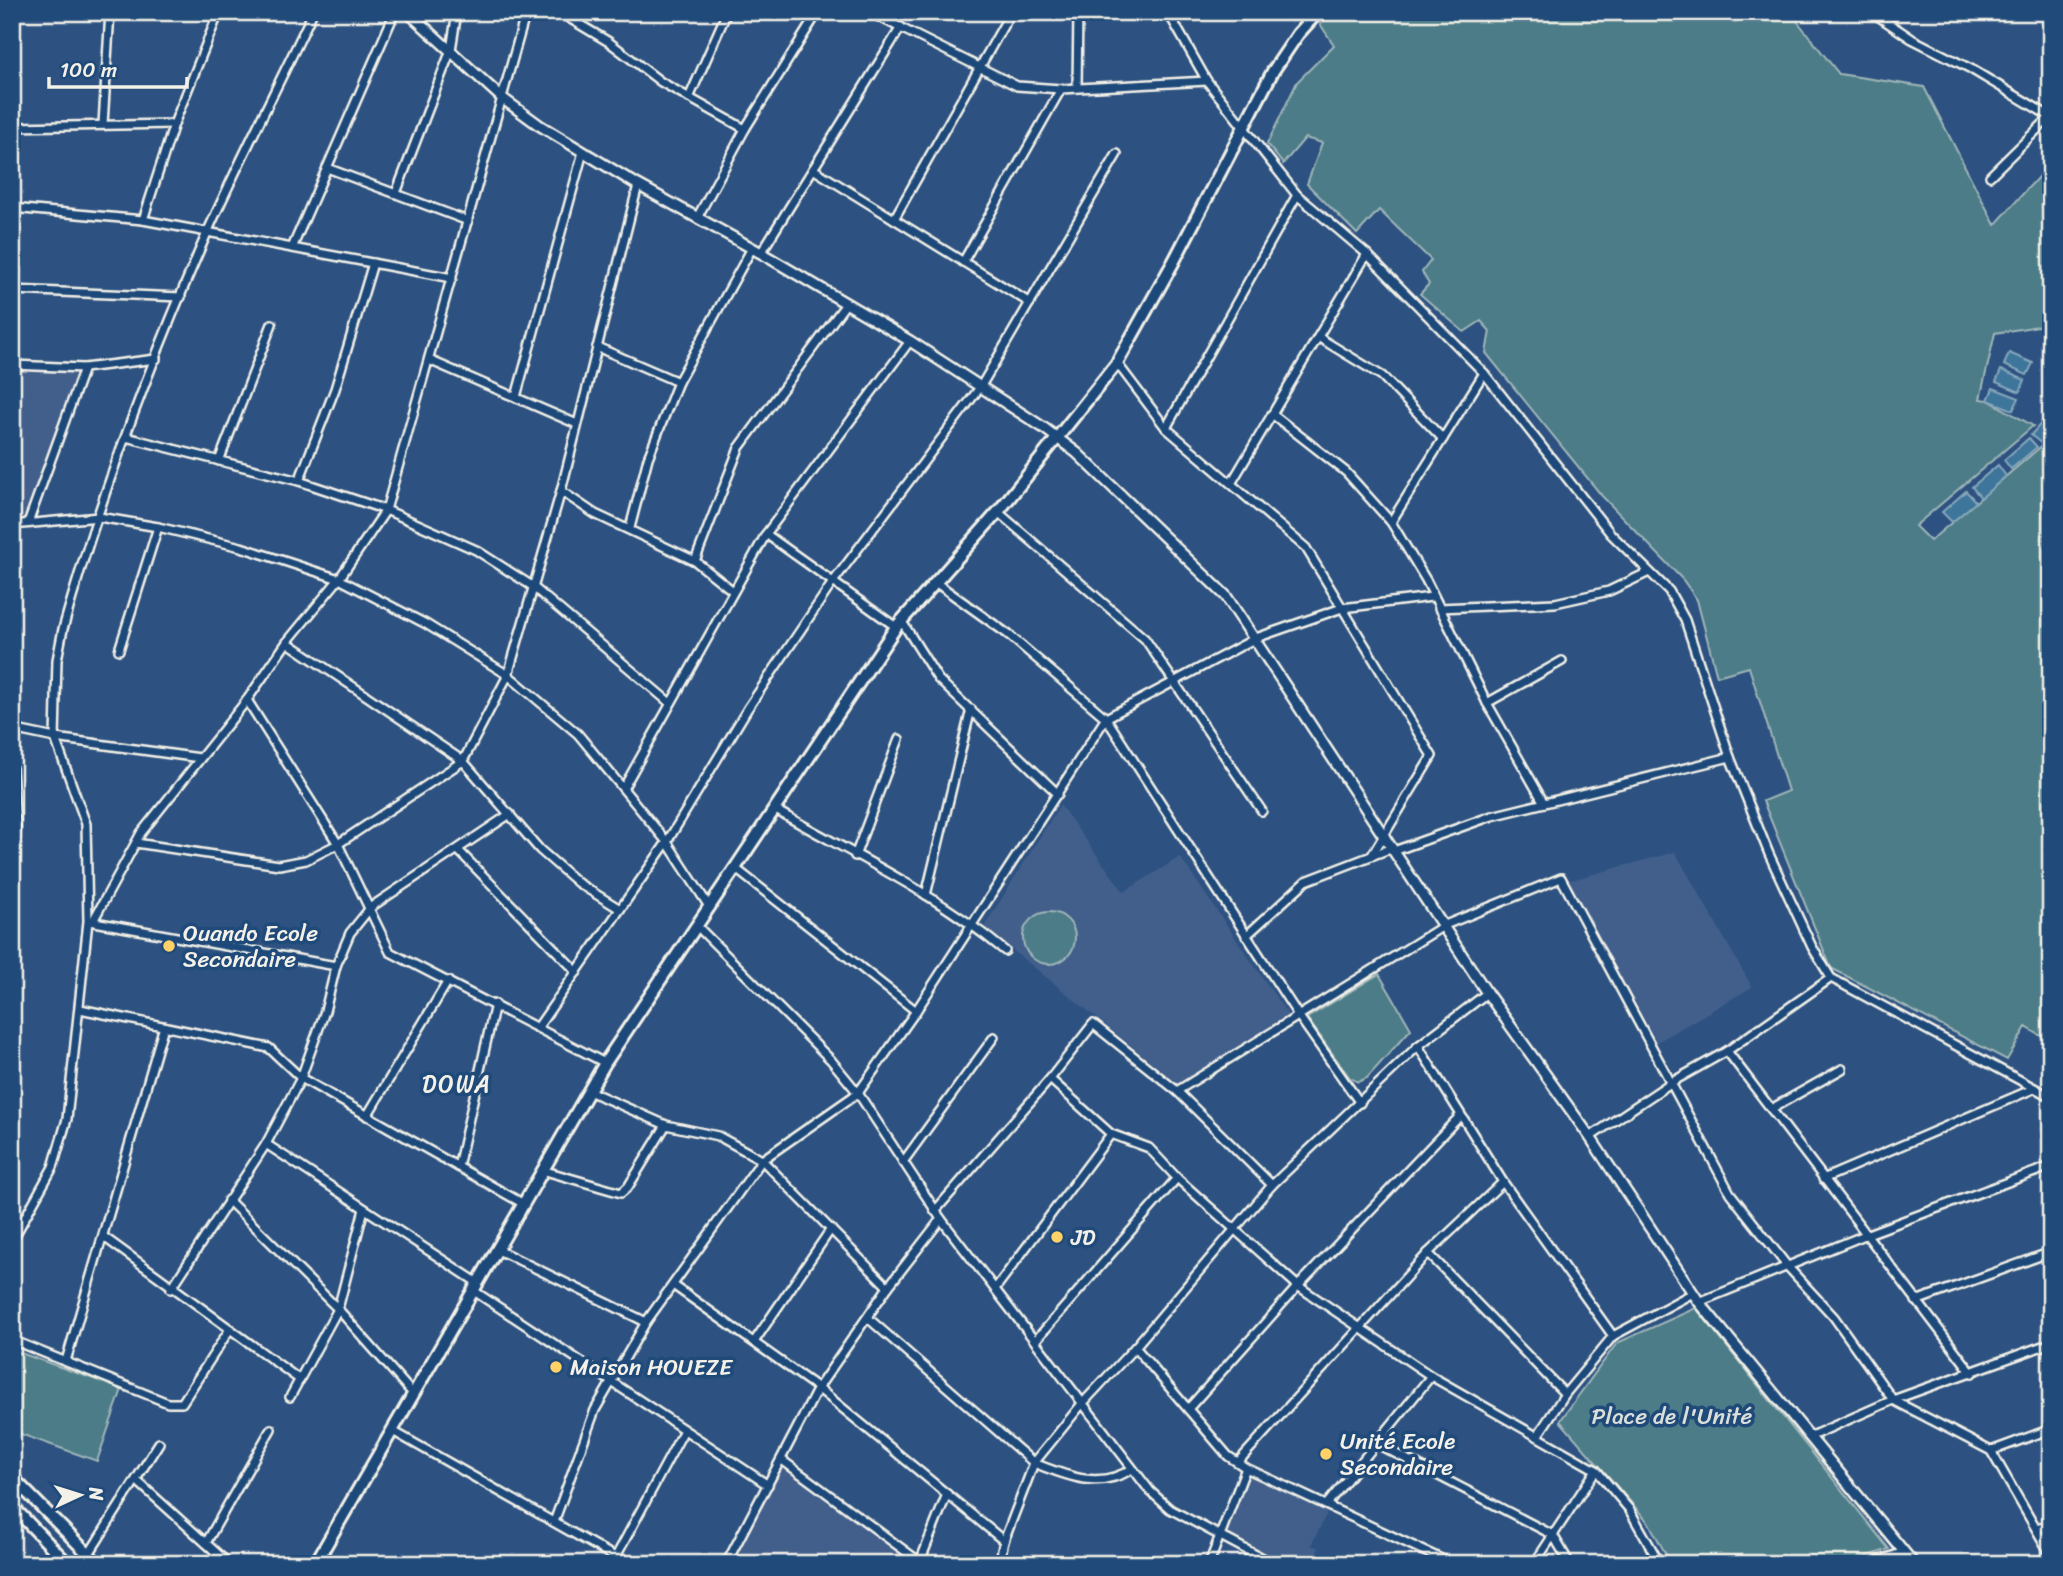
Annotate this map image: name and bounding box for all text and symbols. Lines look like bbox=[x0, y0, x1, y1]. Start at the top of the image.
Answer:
scale bar bbox=[49, 46, 187, 90]
text: 100 m bbox=[60, 51, 117, 89]
place label: Ouando Ecole Secondaire bbox=[183, 913, 318, 980]
marker: Ouando Ecole Secondaire bbox=[161, 938, 177, 954]
district label: DOWA bbox=[422, 1063, 492, 1105]
place label: JD bbox=[1070, 1217, 1096, 1258]
marker: JD bbox=[1049, 1229, 1065, 1245]
place label: Maison HOUEZE bbox=[570, 1347, 733, 1388]
marker: Maison HOUEZE bbox=[548, 1359, 564, 1375]
park label: Place de l'Unité bbox=[1592, 1396, 1753, 1437]
place label: Unité Ecole Secondaire bbox=[1340, 1421, 1455, 1488]
marker: Unité Ecole Secondaire bbox=[1318, 1446, 1334, 1462]
north arrow bbox=[46, 1460, 116, 1530]
text: N bbox=[79, 1485, 113, 1502]

